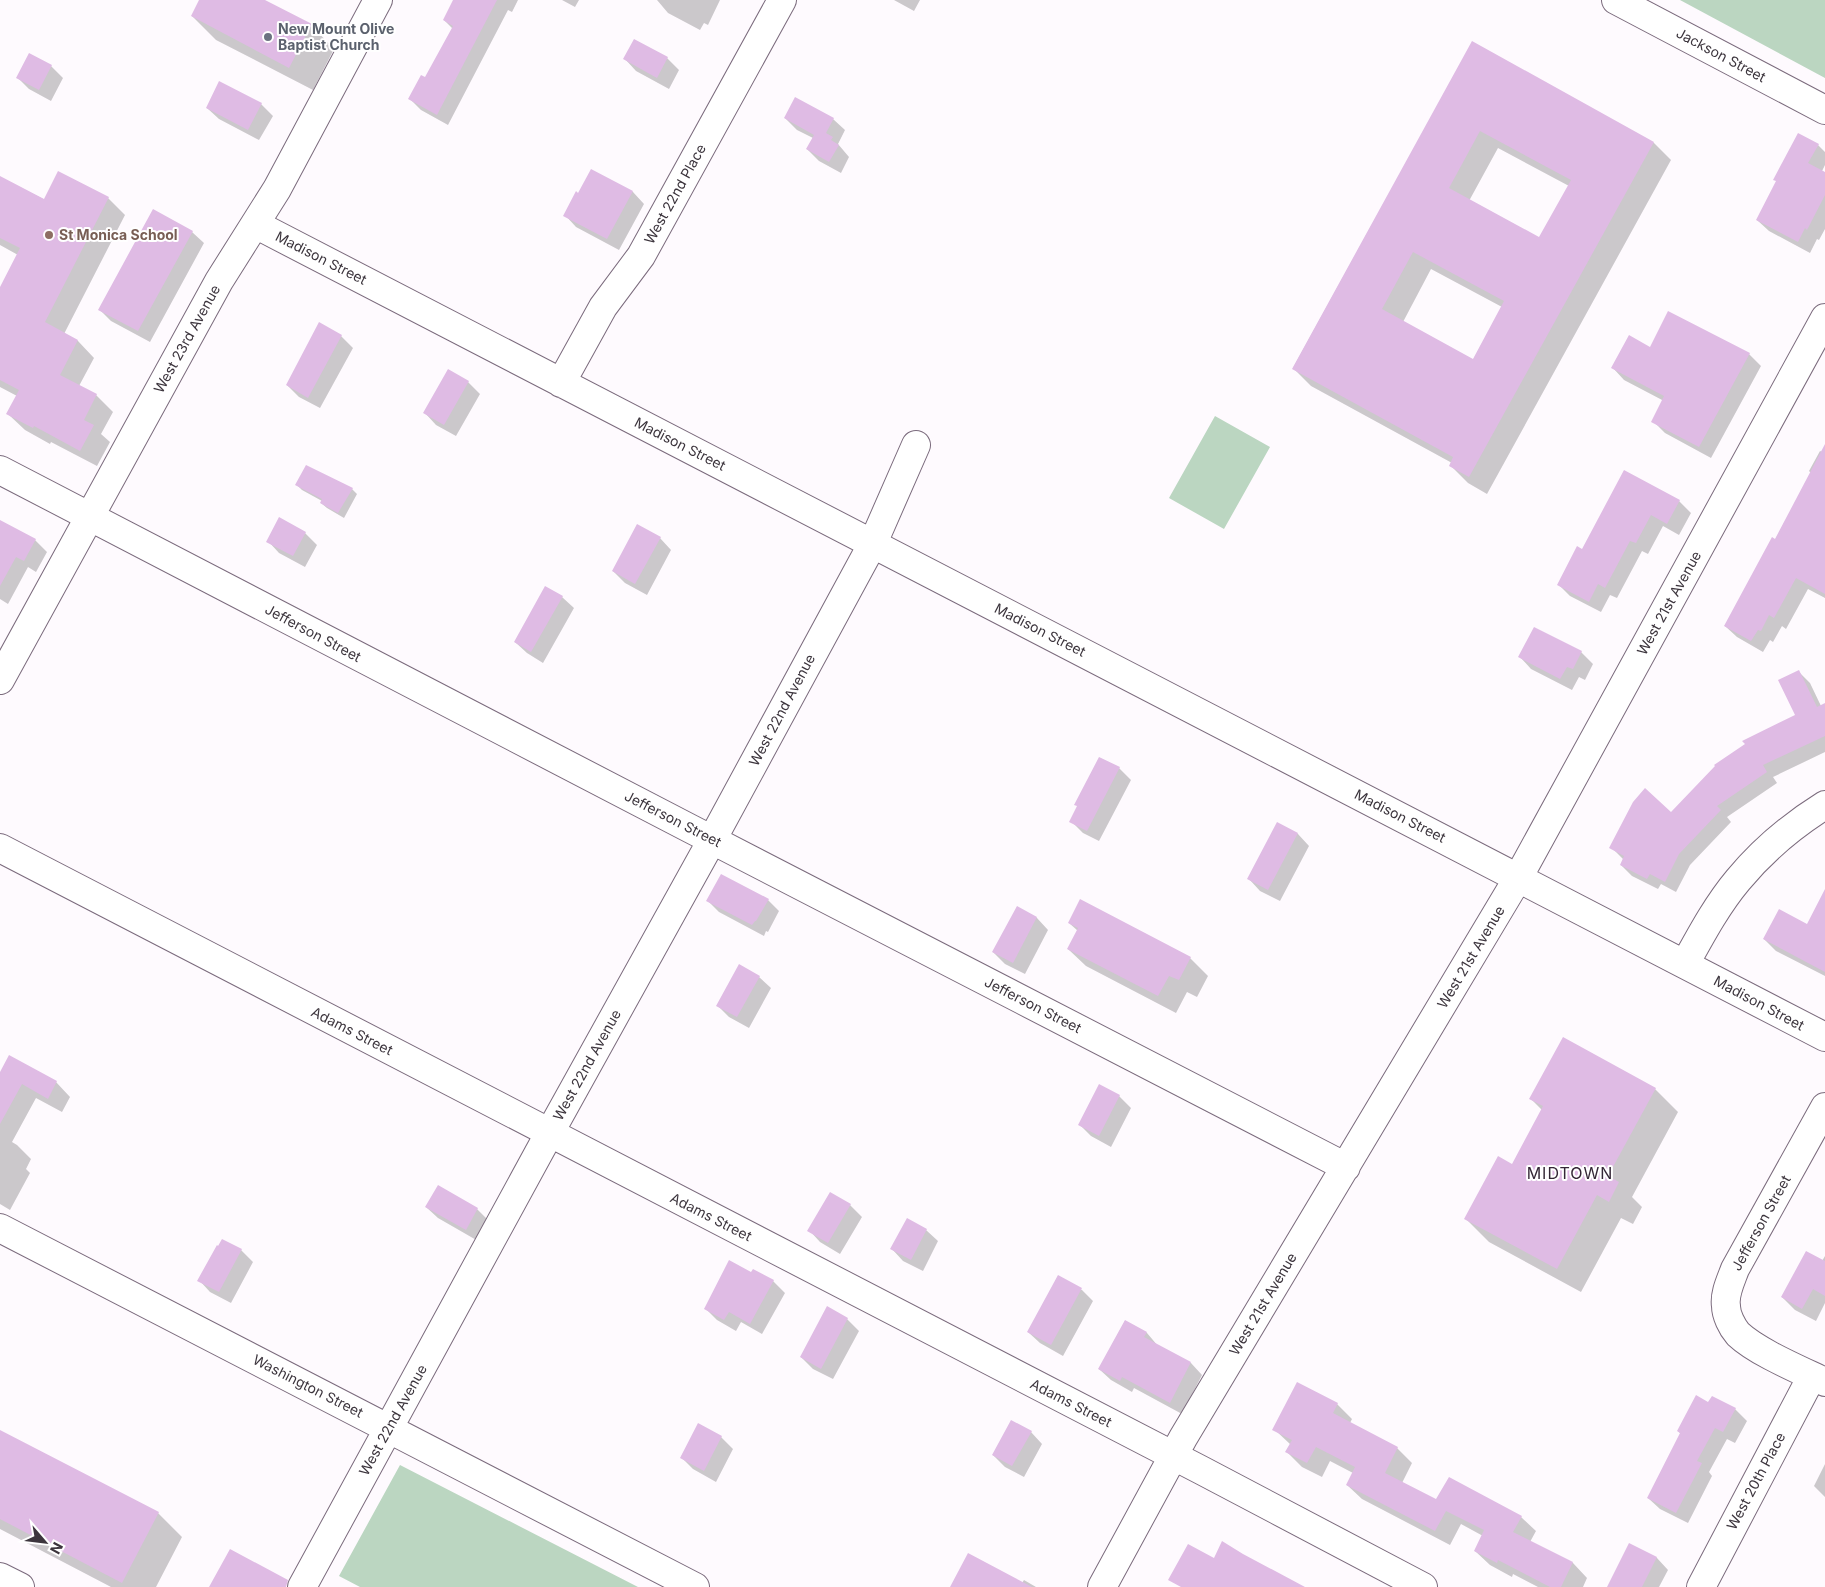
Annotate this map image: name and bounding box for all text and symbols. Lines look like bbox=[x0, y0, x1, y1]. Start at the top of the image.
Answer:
place label: New Mount Olive Baptist Church bbox=[278, 20, 394, 53]
street label: Jackson Street bbox=[1674, 24, 1769, 86]
marker: New Mount Olive Baptist Church bbox=[262, 31, 274, 43]
street label: West 22nd Place bbox=[640, 141, 709, 247]
place label: St Monica School bbox=[59, 226, 178, 243]
street label: Madison Street bbox=[273, 227, 370, 288]
marker: St Monica School bbox=[43, 229, 55, 241]
street label: West 23rd Avenue bbox=[150, 282, 223, 396]
street label: Madison Street bbox=[632, 413, 729, 474]
street label: West 21st Avenue bbox=[1633, 548, 1704, 658]
street label: Madison Street bbox=[992, 599, 1089, 660]
street label: Jefferson Street bbox=[262, 600, 365, 665]
street label: West 22nd Avenue bbox=[745, 651, 818, 769]
street label: Madison Street bbox=[1352, 785, 1449, 846]
street label: Jefferson Street bbox=[622, 787, 725, 850]
street label: West 21st Avenue bbox=[1433, 902, 1508, 1011]
street label: Madison Street bbox=[1711, 972, 1808, 1034]
street label: Jefferson Street bbox=[982, 973, 1085, 1036]
street label: Adams Street bbox=[309, 1003, 396, 1059]
street label: West 22nd Avenue bbox=[549, 1006, 624, 1123]
district label: MIDTOWN bbox=[1527, 1163, 1613, 1183]
street label: Jefferson Street bbox=[1727, 1172, 1794, 1273]
street label: Adams Street bbox=[668, 1189, 755, 1245]
street label: West 21st Avenue bbox=[1225, 1249, 1300, 1358]
street label: Washington Street bbox=[250, 1350, 367, 1421]
street label: West 22nd Avenue bbox=[355, 1361, 430, 1478]
street label: Adams Street bbox=[1028, 1375, 1115, 1431]
street label: West 20th Place bbox=[1723, 1429, 1788, 1532]
north arrow bbox=[20, 1517, 70, 1567]
text: N bbox=[47, 1540, 67, 1557]

